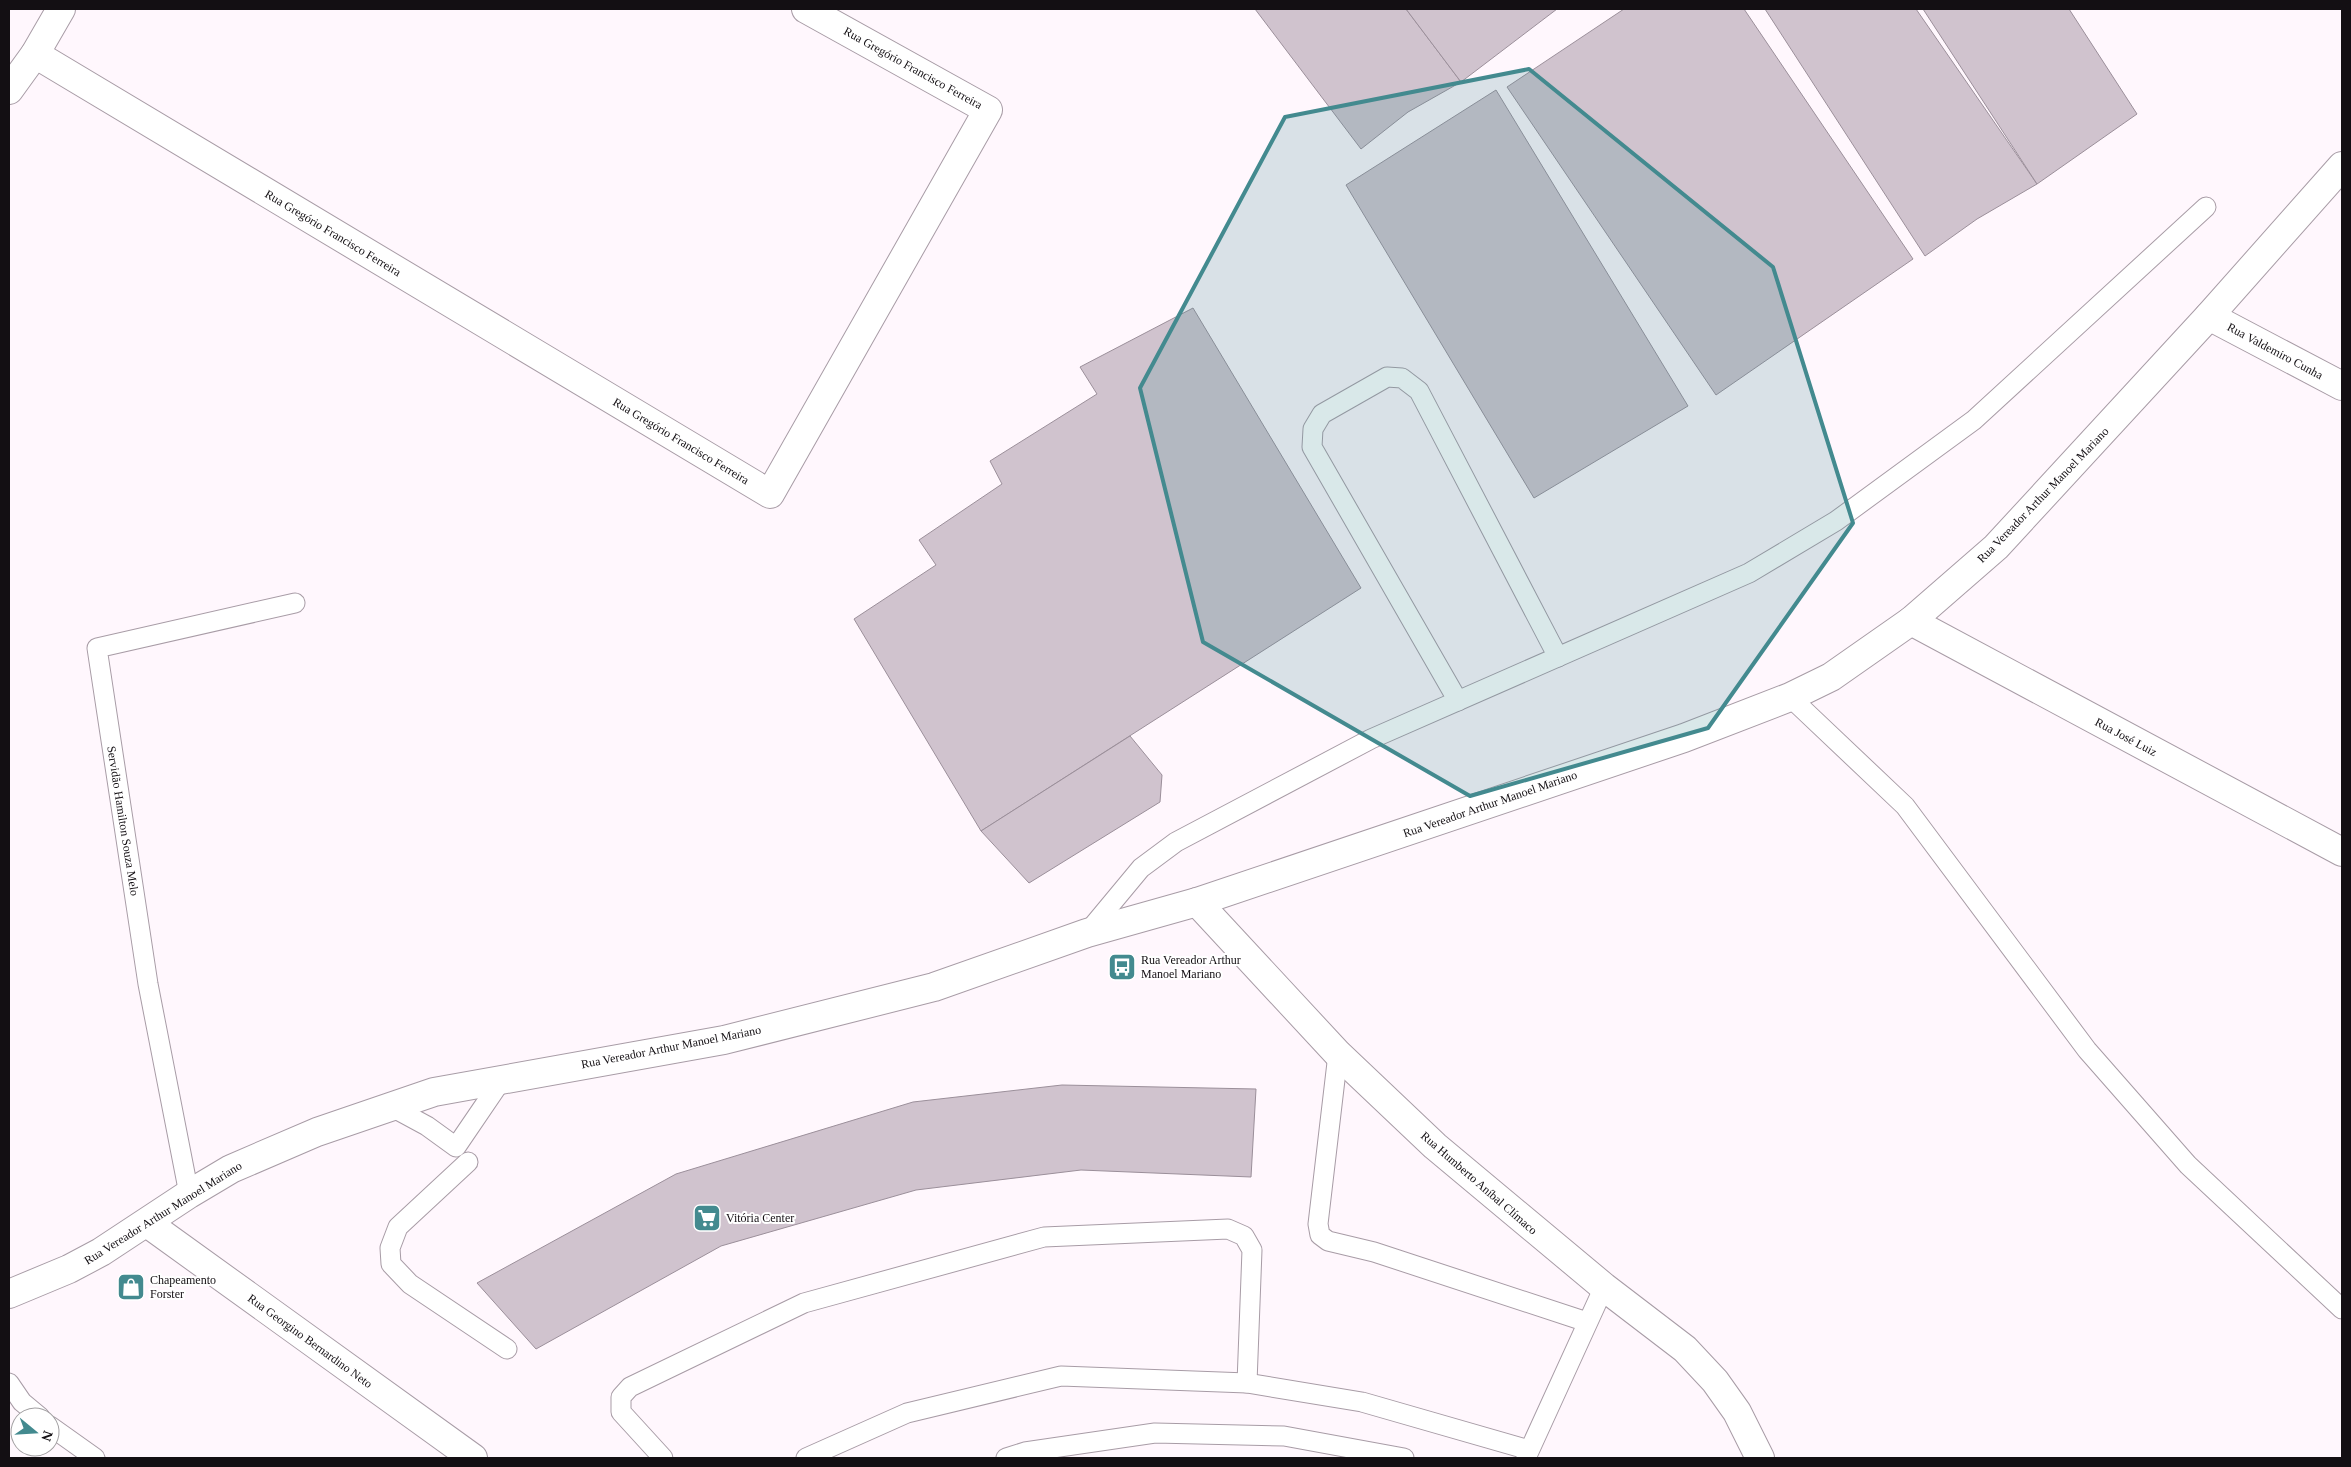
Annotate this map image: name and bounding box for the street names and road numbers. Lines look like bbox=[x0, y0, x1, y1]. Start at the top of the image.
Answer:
street label: Rua Gregório Francisco Ferreira bbox=[841, 24, 985, 112]
street label: Rua Gregório Francisco Ferreira bbox=[262, 187, 404, 280]
street label: Rua Valdemiro Cunha bbox=[2225, 320, 2326, 382]
street label: Rua Gregório Francisco Ferreira bbox=[610, 395, 752, 488]
street label: Rua Vereador Arthur Manoel Mariano bbox=[1974, 424, 2112, 566]
street label: Rua José Luiz bbox=[2093, 715, 2159, 759]
street label: Servidão Hamilton Souza Melo bbox=[104, 745, 142, 897]
street label: Rua Vereador Arthur Manoel Mariano bbox=[1401, 768, 1579, 840]
street label: Rua Vereador Arthur Manoel Mariano bbox=[580, 1023, 762, 1071]
street label: Rua Humberto Aníbal Clímaco bbox=[1418, 1129, 1540, 1237]
street label: Rua Vereador Arthur Manoel Mariano bbox=[82, 1159, 244, 1267]
street label: Rua Georgino Bernardino Neto bbox=[245, 1291, 375, 1391]

